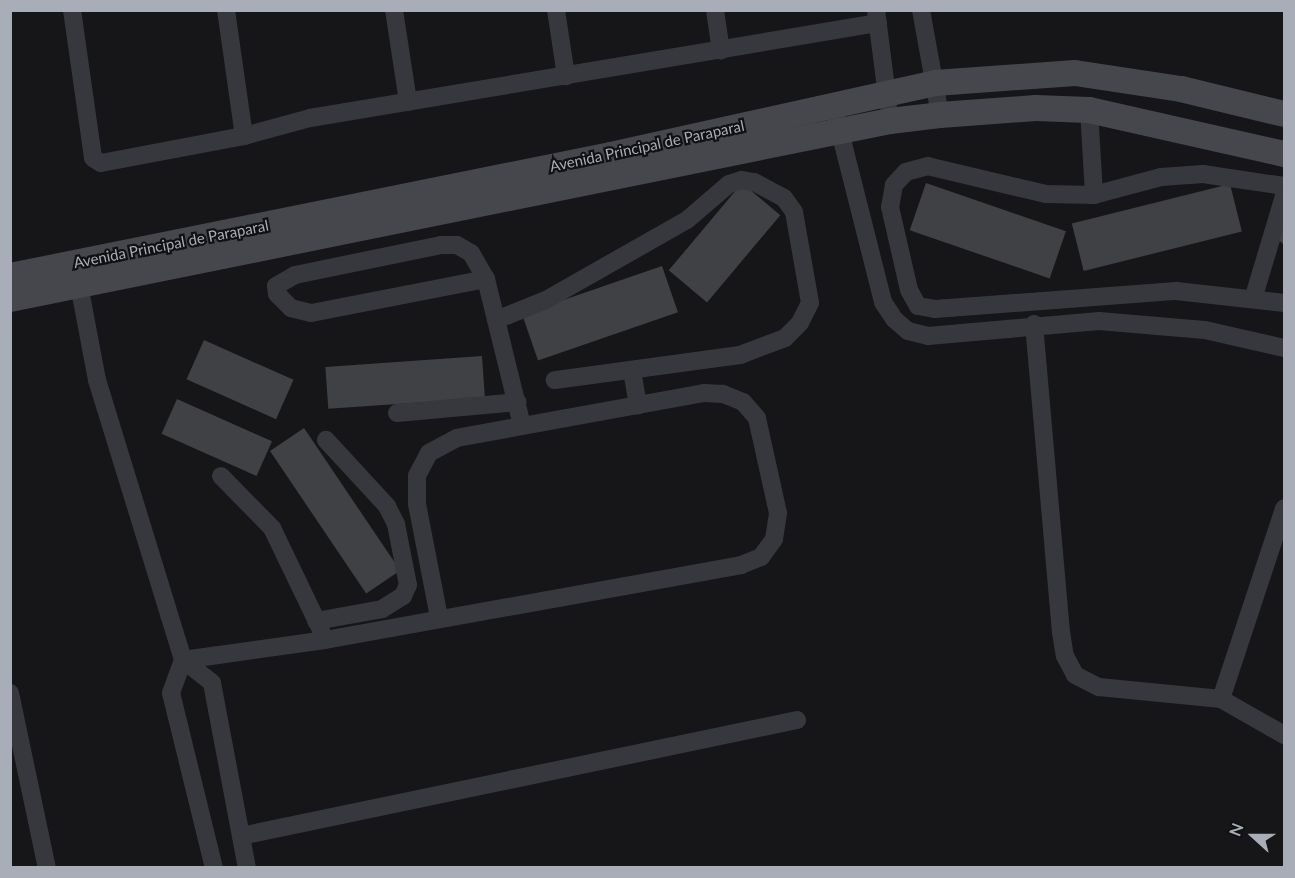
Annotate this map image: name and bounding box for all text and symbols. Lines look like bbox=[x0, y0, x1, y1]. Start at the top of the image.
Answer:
street label: Avenida Principal de Paraparal bbox=[548, 117, 746, 175]
street label: Avenida Principal de Paraparal bbox=[72, 216, 270, 272]
north arrow bbox=[1223, 806, 1283, 866]
text: N bbox=[1225, 820, 1247, 839]

